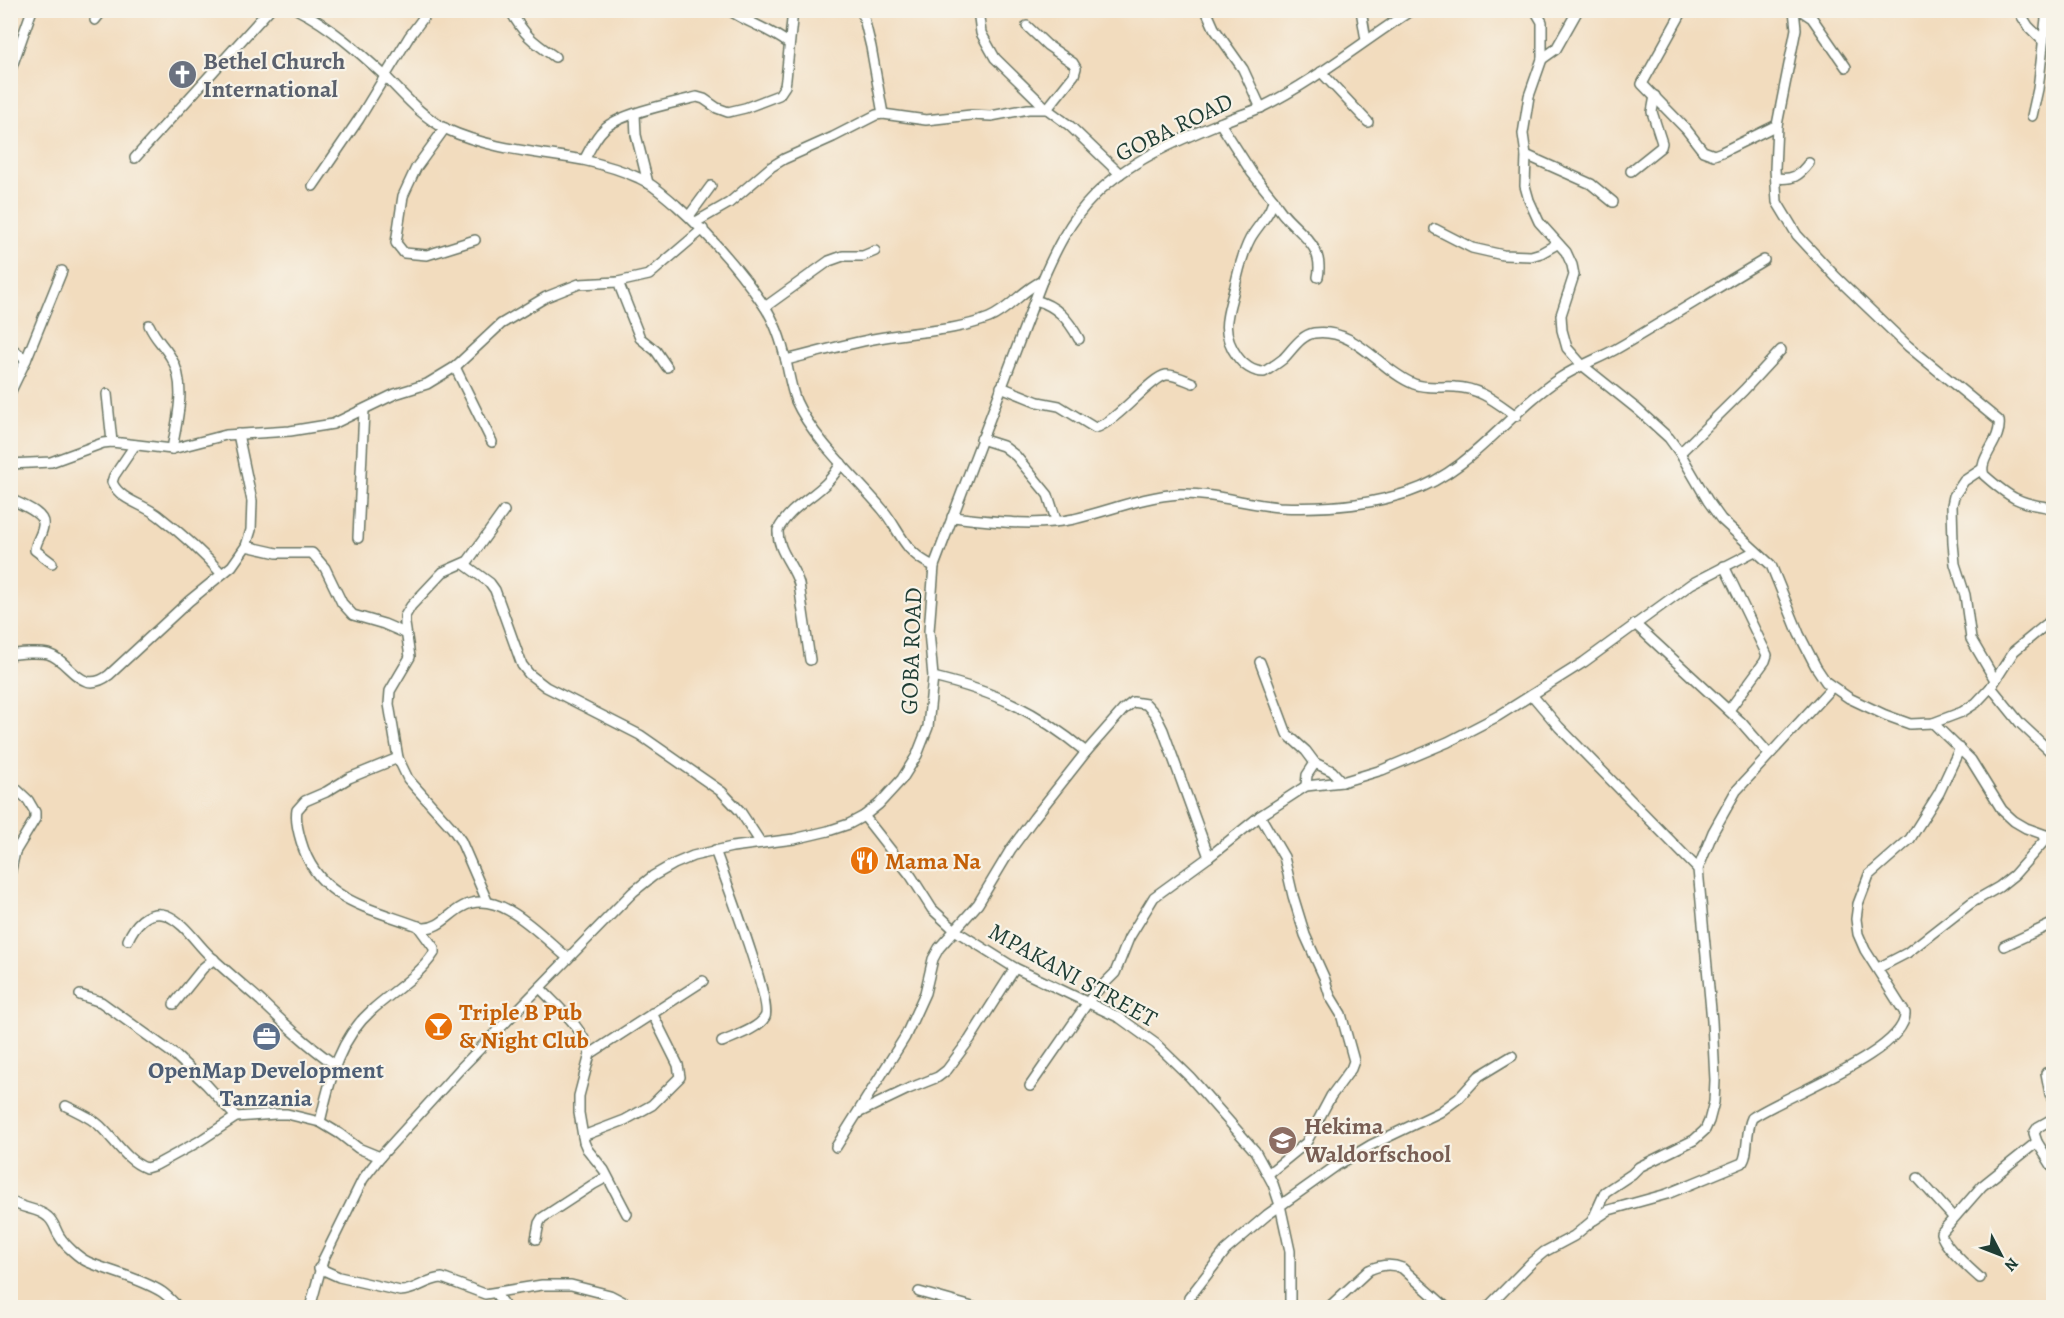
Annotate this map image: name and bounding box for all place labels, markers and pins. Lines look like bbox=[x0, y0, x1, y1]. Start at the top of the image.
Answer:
place label: Bethel Church International bbox=[203, 45, 345, 105]
church icon: Bethel Church International bbox=[166, 59, 198, 91]
restaurant icon: Mama Na bbox=[848, 845, 880, 877]
place label: Mama Na bbox=[885, 845, 982, 877]
place label: Triple B Pub & Night Club bbox=[459, 996, 589, 1056]
bar icon: Triple B Pub & Night Club bbox=[422, 1010, 454, 1042]
office icon: OpenMap Development Tanzania bbox=[250, 1021, 282, 1053]
place label: OpenMap Development Tanzania bbox=[148, 1054, 384, 1114]
place label: Hekima Waldorfschool bbox=[1303, 1110, 1451, 1170]
school or university icon: Hekima Waldorfschool bbox=[1267, 1124, 1299, 1156]

